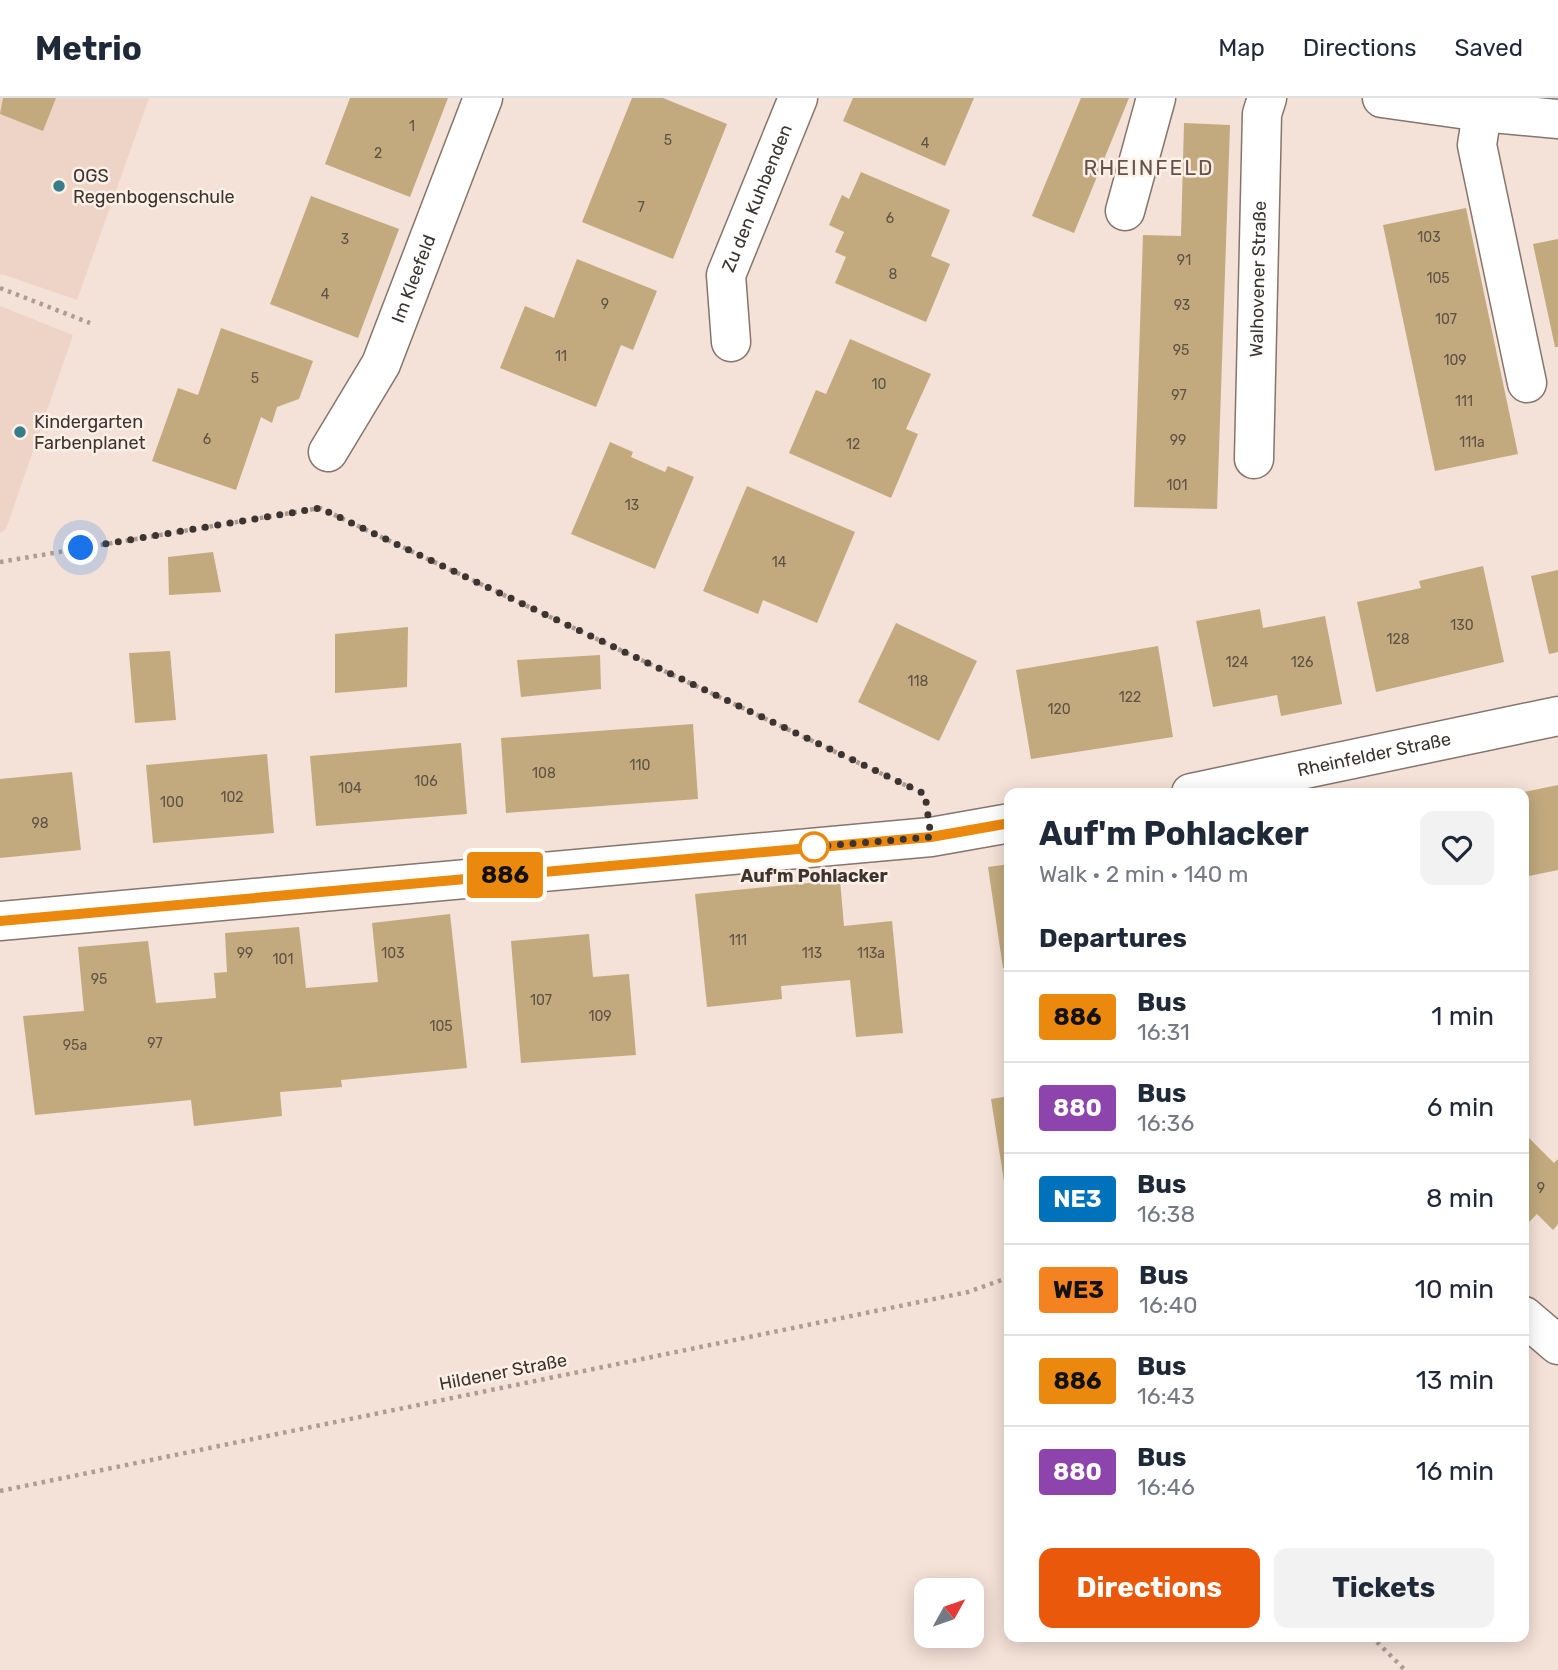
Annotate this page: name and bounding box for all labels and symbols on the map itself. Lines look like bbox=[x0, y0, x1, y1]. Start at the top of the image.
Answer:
house number: 1 bbox=[409, 118, 415, 135]
street label: Zu den Kuhbenden bbox=[717, 121, 797, 275]
house number: 5 bbox=[664, 132, 672, 149]
house number: 4 bbox=[921, 135, 930, 152]
house number: 2 bbox=[374, 145, 382, 162]
district label: RHEINFELD bbox=[1083, 155, 1215, 180]
place label: OGS Regenbogenschule bbox=[73, 165, 235, 208]
marker: OGS Regenbogenschule bbox=[51, 178, 67, 194]
house number: 7 bbox=[637, 199, 645, 216]
street label: Walhovener Straße bbox=[1245, 201, 1271, 358]
house number: 6 bbox=[886, 210, 894, 227]
house number: 103 bbox=[1417, 229, 1441, 246]
house number: 3 bbox=[341, 231, 349, 248]
street label: Im Kleefeld bbox=[387, 232, 441, 326]
house number: 91 bbox=[1177, 252, 1191, 269]
house number: 8 bbox=[889, 266, 898, 283]
house number: 105 bbox=[1426, 270, 1450, 287]
house number: 4 bbox=[321, 286, 330, 303]
house number: 9 bbox=[601, 296, 609, 313]
house number: 93 bbox=[1174, 297, 1190, 314]
house number: 107 bbox=[1435, 311, 1457, 328]
house number: 95 bbox=[1173, 342, 1189, 359]
house number: 11 bbox=[555, 348, 567, 365]
house number: 109 bbox=[1443, 352, 1467, 369]
house number: 5 bbox=[251, 370, 259, 387]
house number: 10 bbox=[872, 376, 887, 393]
house number: 97 bbox=[1171, 387, 1187, 404]
house number: 111 bbox=[1455, 393, 1473, 410]
place label: Kindergarten Farbenplanet bbox=[34, 411, 145, 454]
marker: Kindergarten Farbenplanet bbox=[12, 424, 28, 440]
house number: 6 bbox=[203, 431, 211, 448]
house number: 99 bbox=[1170, 432, 1186, 449]
house number: 111a bbox=[1459, 434, 1485, 451]
house number: 12 bbox=[846, 436, 860, 453]
house number: 101 bbox=[1167, 477, 1187, 494]
house number: 13 bbox=[625, 497, 639, 514]
your location bbox=[63, 530, 98, 565]
house number: 14 bbox=[772, 554, 787, 571]
house number: 130 bbox=[1450, 617, 1474, 634]
house number: 128 bbox=[1386, 631, 1410, 648]
house number: 124 bbox=[1226, 654, 1249, 671]
house number: 126 bbox=[1291, 654, 1313, 671]
house number: 118 bbox=[908, 673, 929, 690]
house number: 122 bbox=[1119, 689, 1141, 706]
house number: 120 bbox=[1047, 701, 1071, 718]
street label: Rheinfelder Straße bbox=[1295, 728, 1453, 781]
house number: 110 bbox=[630, 757, 651, 774]
house number: 108 bbox=[532, 765, 556, 782]
house number: 106 bbox=[414, 773, 438, 790]
house number: 104 bbox=[338, 780, 362, 797]
house number: 102 bbox=[220, 789, 244, 806]
house number: 100 bbox=[160, 794, 184, 811]
house number: 98 bbox=[31, 815, 49, 832]
marker: Auf'm Pohlacker bbox=[799, 832, 829, 862]
line badge: 886 bbox=[465, 852, 545, 898]
place label: Auf'm Pohlacker bbox=[740, 865, 888, 887]
house number: 111 bbox=[729, 932, 747, 949]
house number: 99 bbox=[237, 945, 253, 962]
house number: 103 bbox=[381, 945, 405, 962]
house number: 113 bbox=[802, 945, 822, 962]
house number: 113a bbox=[857, 945, 885, 962]
house number: 101 bbox=[273, 951, 293, 968]
house number: 95 bbox=[91, 971, 107, 988]
house number: 107 bbox=[530, 992, 552, 1009]
house number: 109 bbox=[588, 1008, 612, 1025]
house number: 105 bbox=[429, 1018, 453, 1035]
house number: 97 bbox=[147, 1035, 163, 1052]
house number: 95a bbox=[63, 1037, 87, 1054]
house number: 9 bbox=[1537, 1180, 1545, 1197]
street label: Hildener Straße bbox=[437, 1349, 569, 1395]
north arrow bbox=[914, 1578, 984, 1648]

